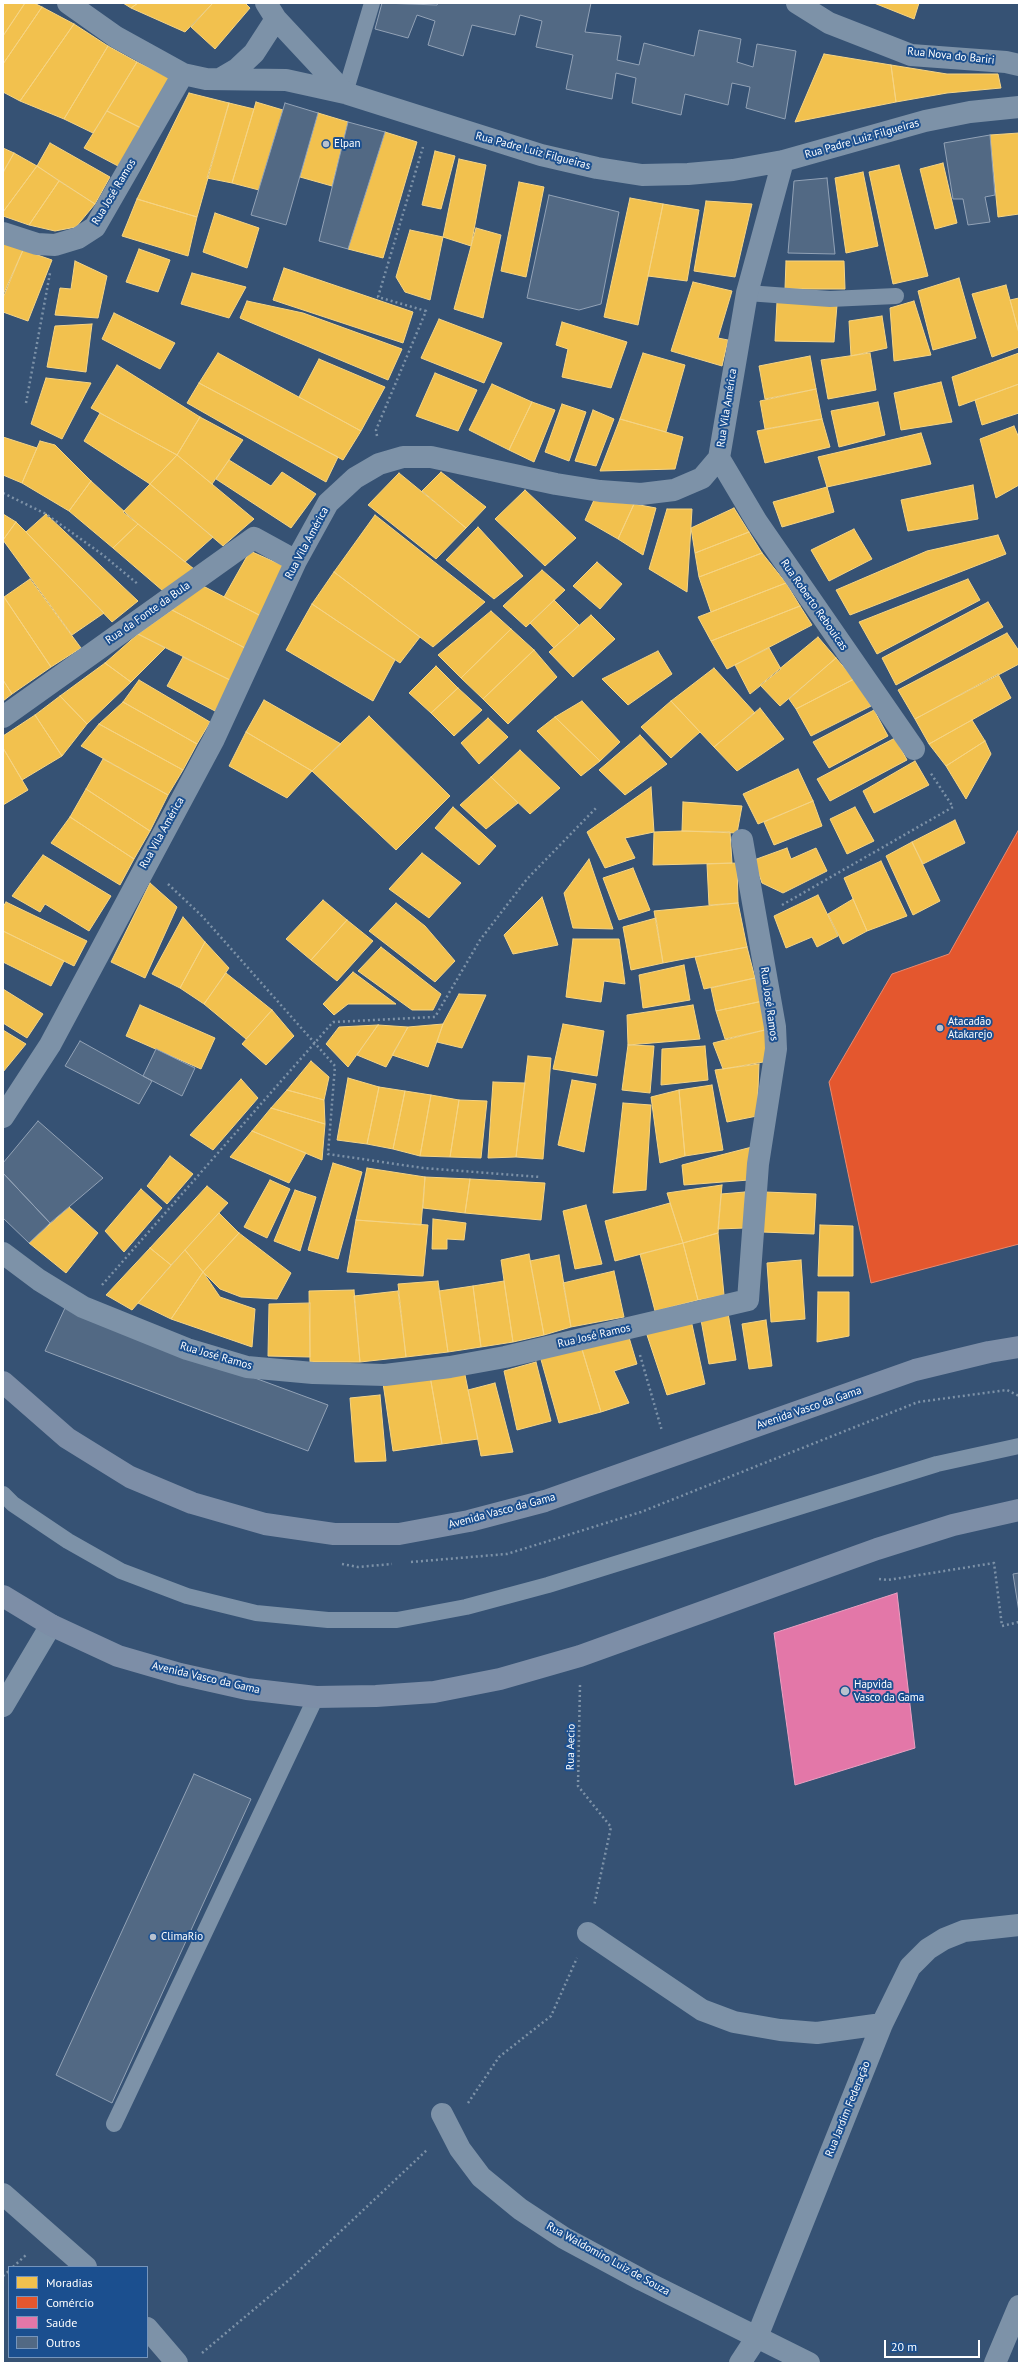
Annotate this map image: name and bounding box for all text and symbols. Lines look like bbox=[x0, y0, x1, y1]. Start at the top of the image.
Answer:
street label: Rua Nova do Bariri bbox=[907, 45, 995, 67]
street label: Rua Padre Luiz Filgueiras bbox=[803, 116, 921, 162]
street label: Rua Padre Luiz Filgueiras bbox=[474, 129, 592, 173]
place label: Elpan bbox=[334, 137, 361, 151]
marker: Elpan bbox=[321, 139, 331, 149]
street label: Rua José Ramos bbox=[89, 157, 139, 227]
street label: Rua Vila América bbox=[714, 368, 740, 448]
street label: Rua Vila América bbox=[282, 505, 332, 581]
street label: Rua Roberto Rebouicas bbox=[778, 557, 850, 653]
street label: Rua da Fonte da Bula bbox=[103, 579, 193, 647]
street label: Rua Vila América bbox=[137, 795, 187, 871]
street label: Rua José Ramos bbox=[757, 966, 781, 1042]
place label: Atacadão Atakarejo bbox=[948, 1015, 992, 1041]
marker: Atacadão Atakarejo bbox=[935, 1023, 945, 1033]
street label: Rua José Ramos bbox=[556, 1321, 632, 1351]
street label: Rua José Ramos bbox=[178, 1339, 254, 1373]
street label: Avenida Vasco da Gama bbox=[755, 1384, 863, 1432]
street label: Avenida Vasco da Gama bbox=[447, 1490, 557, 1532]
street label: Avenida Vasco da Gama bbox=[151, 1659, 261, 1697]
place label: Hapvida Vasco da Gama bbox=[854, 1678, 924, 1704]
marker: Hapvida Vasco da Gama bbox=[839, 1685, 851, 1697]
street label: Rua Aecio bbox=[564, 1724, 578, 1770]
place label: ClimaRio bbox=[161, 1930, 203, 1944]
marker: ClimaRio bbox=[148, 1932, 158, 1942]
street label: Rua Jardim Federação bbox=[823, 2059, 873, 2159]
street label: Rua Waldomiro Luiz de Souza bbox=[544, 2220, 672, 2298]
legend bbox=[8, 2266, 148, 2358]
text: Moradias bbox=[46, 2275, 93, 2290]
text: Comércio bbox=[46, 2295, 94, 2310]
text: Saúde bbox=[46, 2315, 77, 2330]
scale bar bbox=[886, 2332, 982, 2358]
text: Outros bbox=[46, 2335, 80, 2350]
text: 20 m bbox=[891, 2339, 917, 2354]

